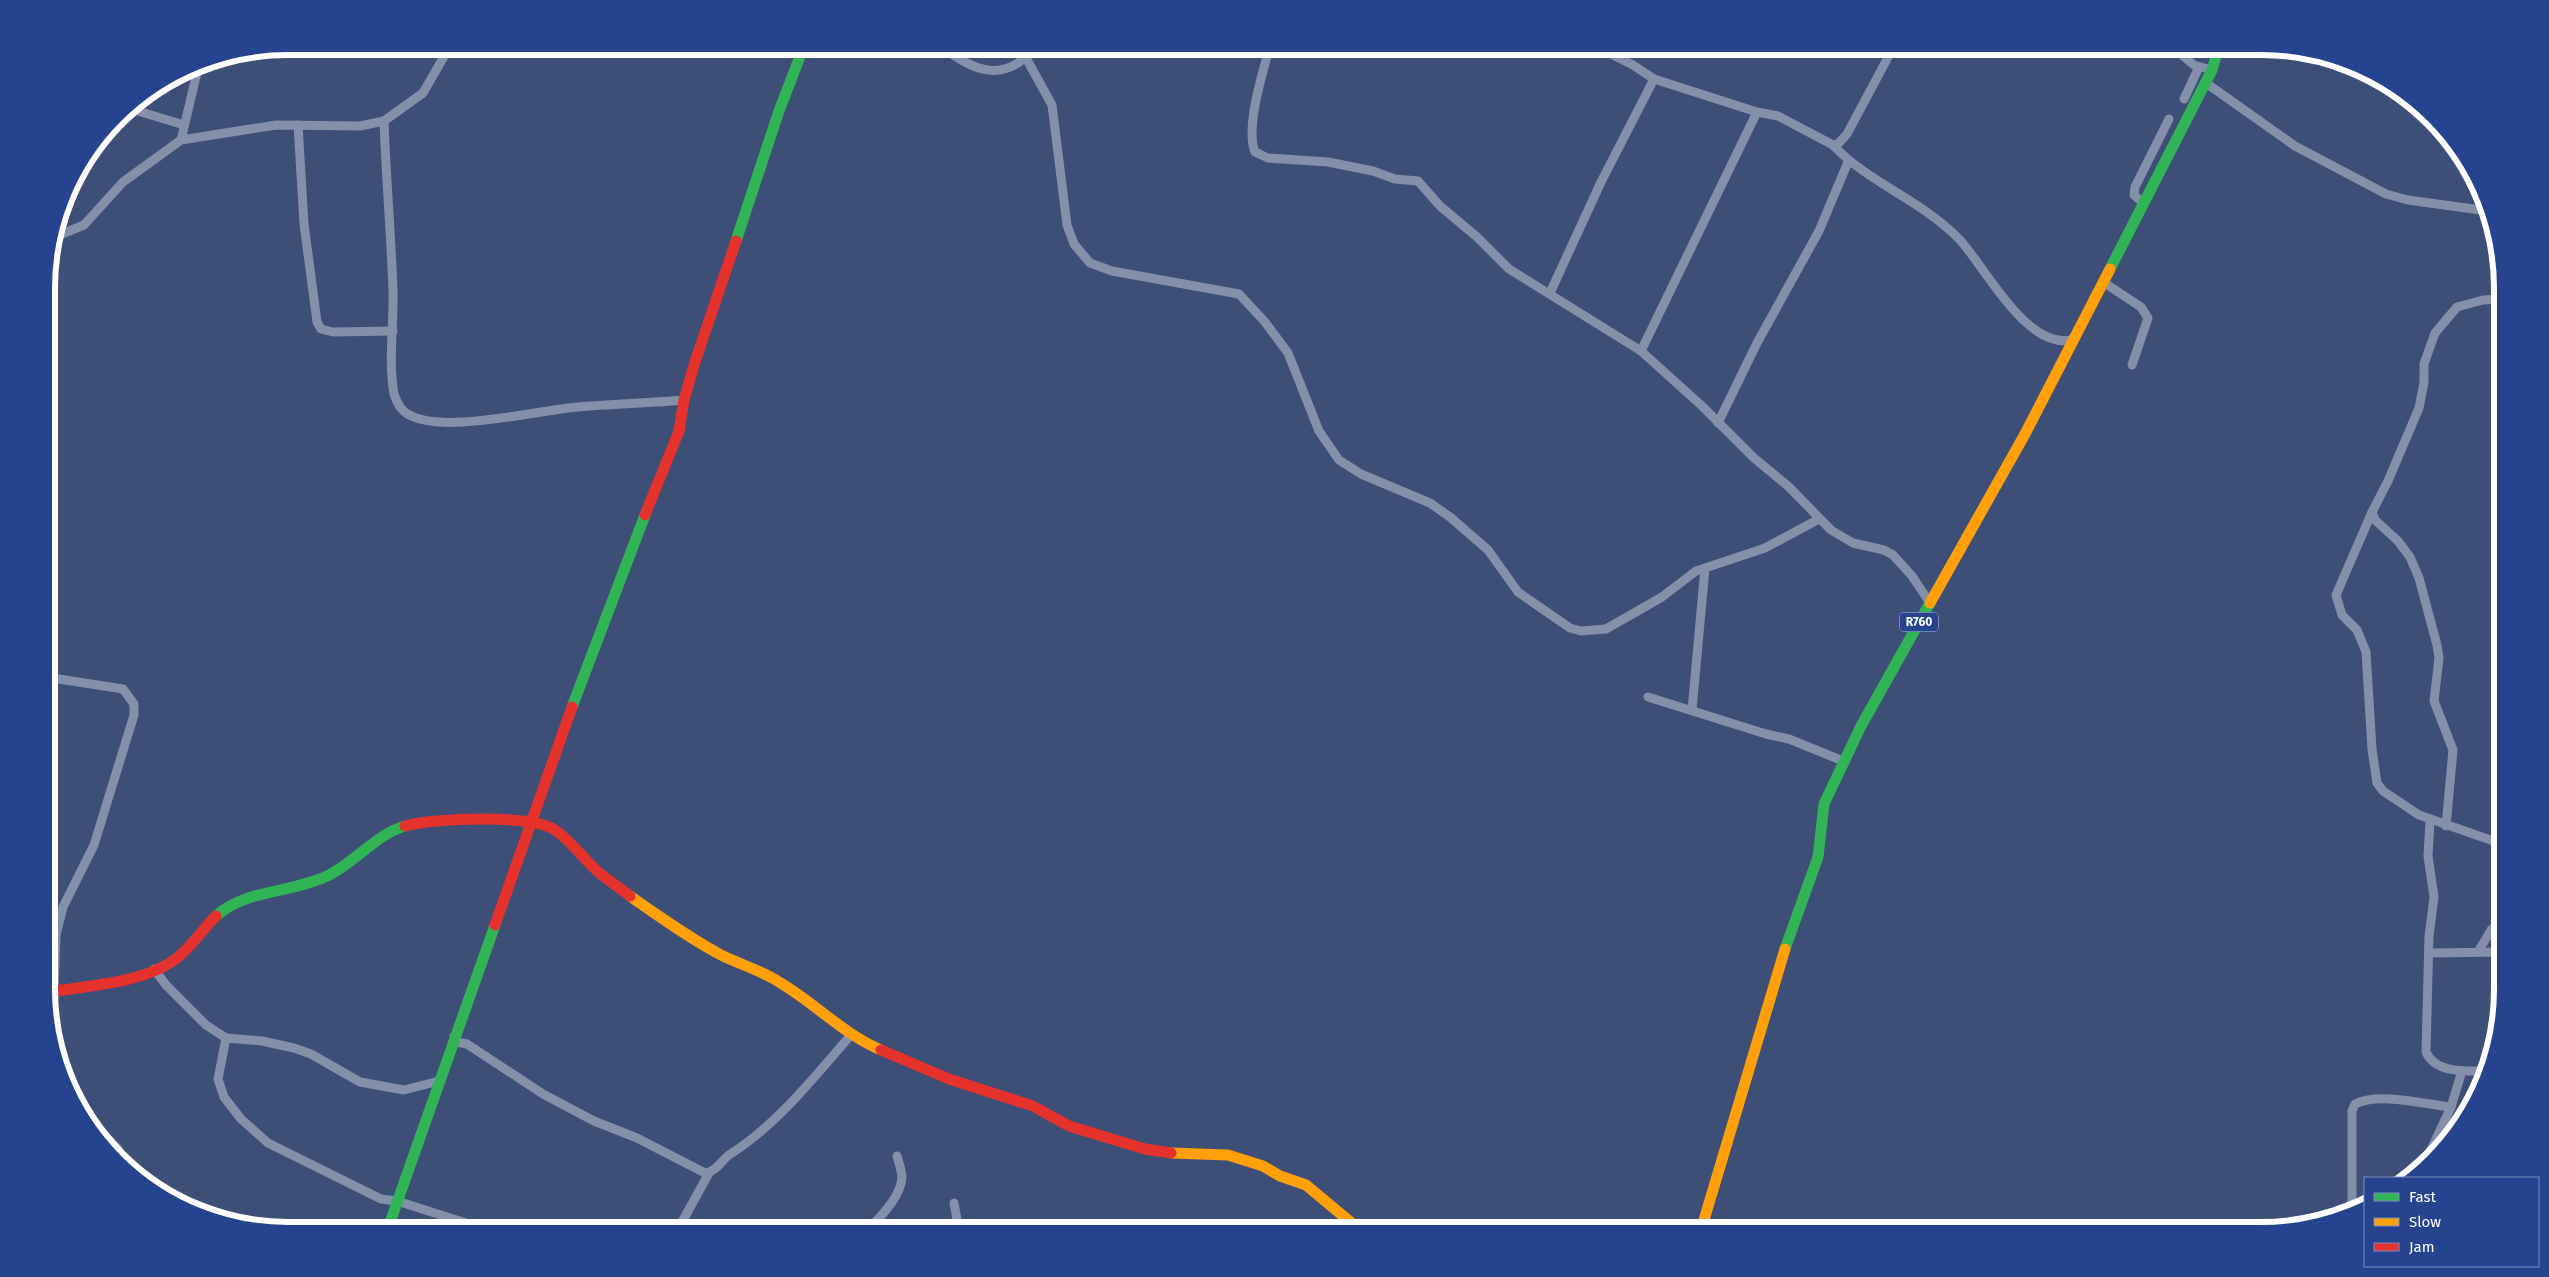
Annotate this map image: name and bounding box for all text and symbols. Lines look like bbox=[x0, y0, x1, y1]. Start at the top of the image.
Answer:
road number: R760 bbox=[1900, 612, 1938, 632]
legend bbox=[2364, 1177, 2539, 1267]
text: Fast bbox=[2409, 1188, 2436, 1206]
text: Slow bbox=[2409, 1213, 2441, 1231]
text: Jam bbox=[2409, 1238, 2435, 1256]

